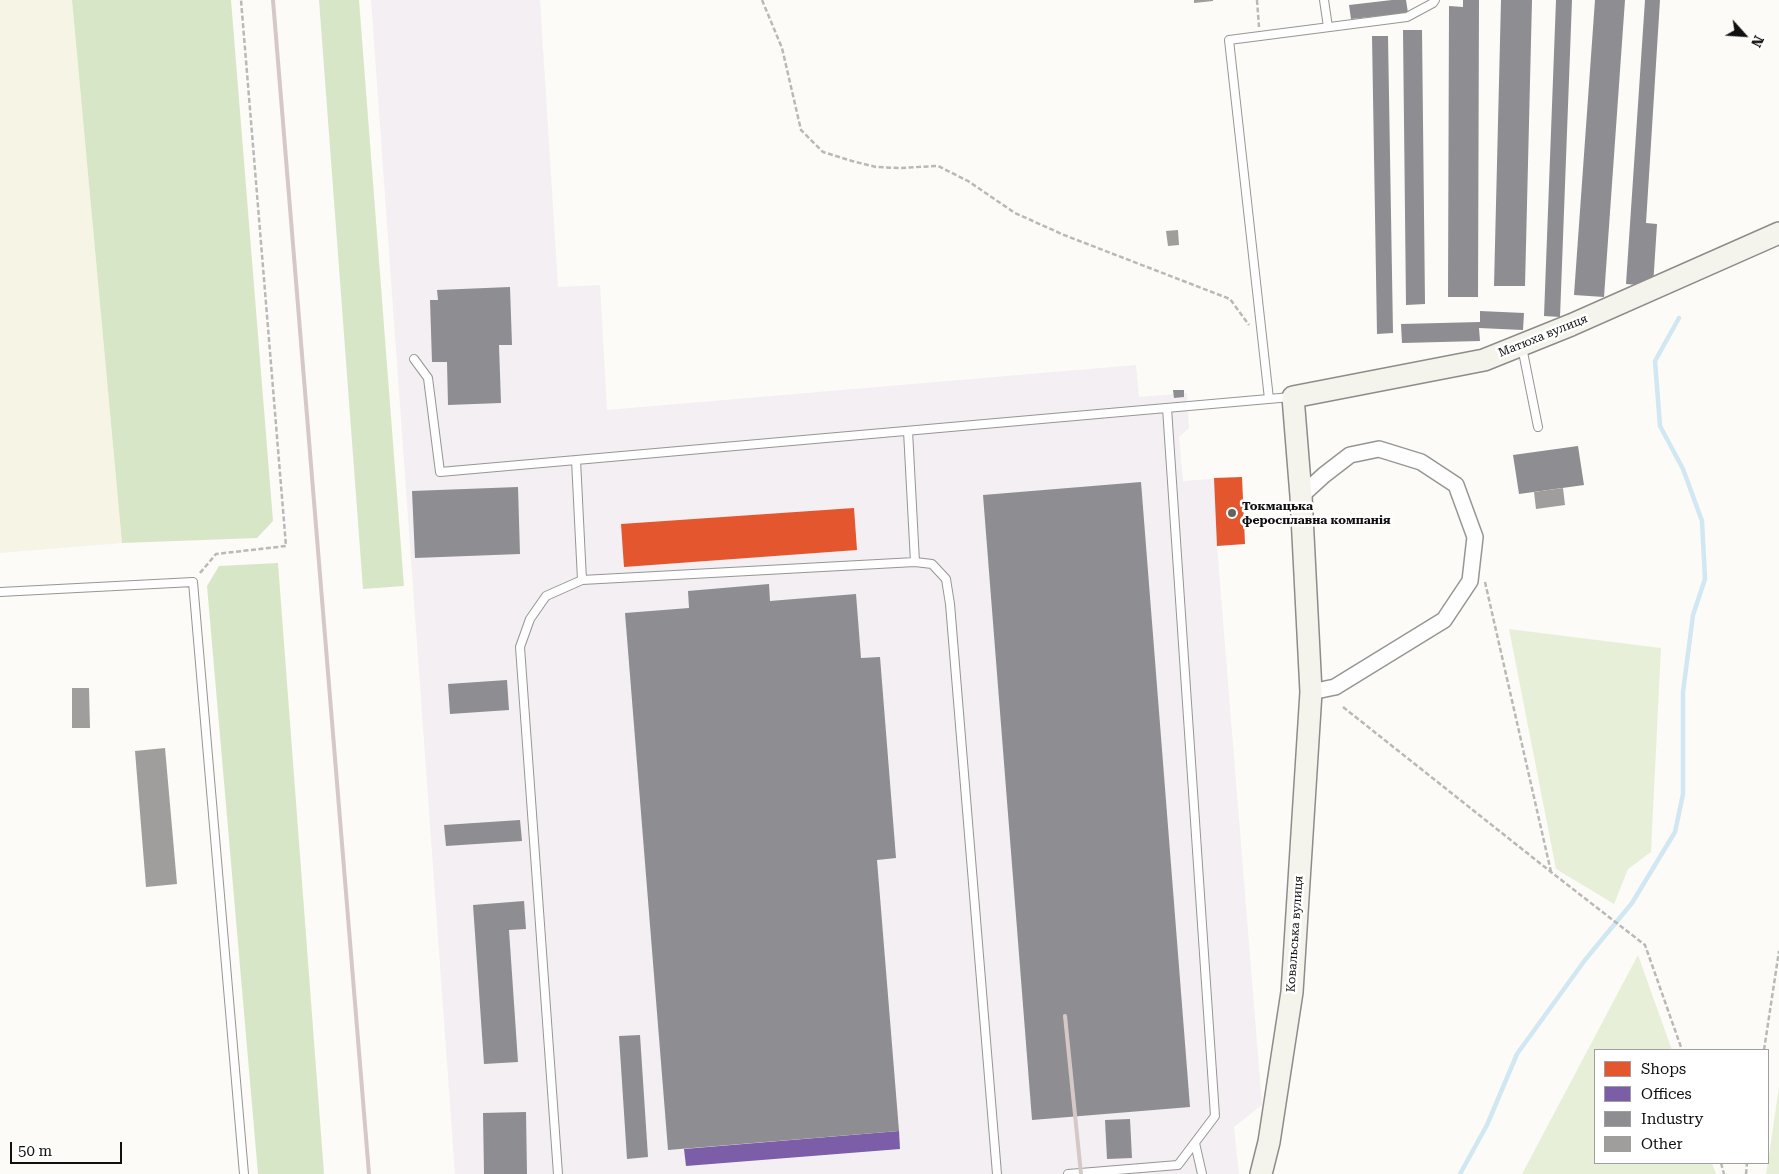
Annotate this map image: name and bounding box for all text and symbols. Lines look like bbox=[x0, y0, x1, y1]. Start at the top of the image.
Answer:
north arrow bbox=[1719, 10, 1769, 60]
text: N bbox=[1748, 33, 1767, 50]
street label: Матюха вулиця bbox=[1496, 312, 1590, 360]
place label: Токмацька феросплавна компанія bbox=[1242, 499, 1390, 527]
marker: Токмацька феросплавна компанія bbox=[1226, 507, 1238, 519]
street label: Ковальська вулиця bbox=[1284, 875, 1306, 993]
legend bbox=[1594, 1049, 1769, 1164]
text: Shops bbox=[1641, 1060, 1686, 1078]
text: Offices bbox=[1641, 1085, 1692, 1103]
text: Industry bbox=[1641, 1110, 1703, 1128]
scale bar bbox=[12, 1132, 125, 1164]
text: Other bbox=[1641, 1135, 1683, 1153]
text: 50 m bbox=[18, 1142, 52, 1160]

